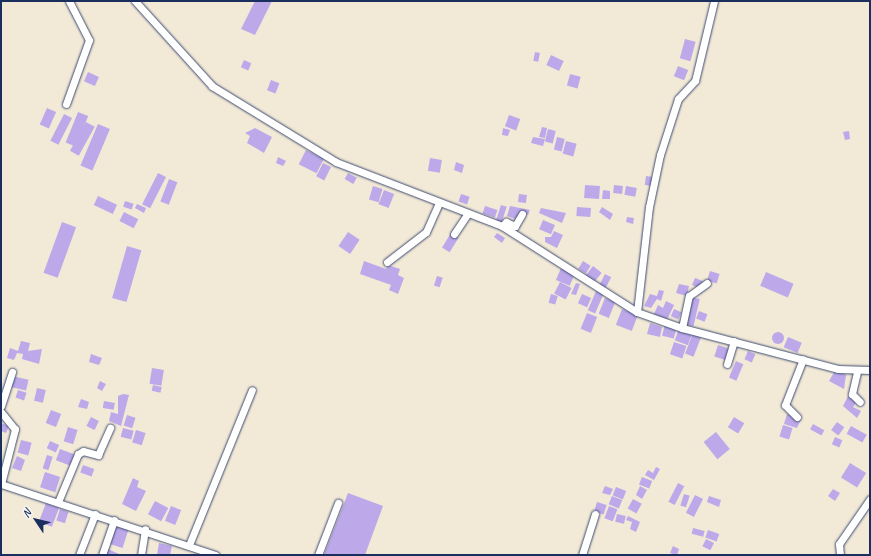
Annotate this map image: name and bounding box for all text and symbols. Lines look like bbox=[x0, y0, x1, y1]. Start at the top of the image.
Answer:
north arrow bbox=[16, 500, 56, 540]
text: N bbox=[18, 506, 34, 520]

